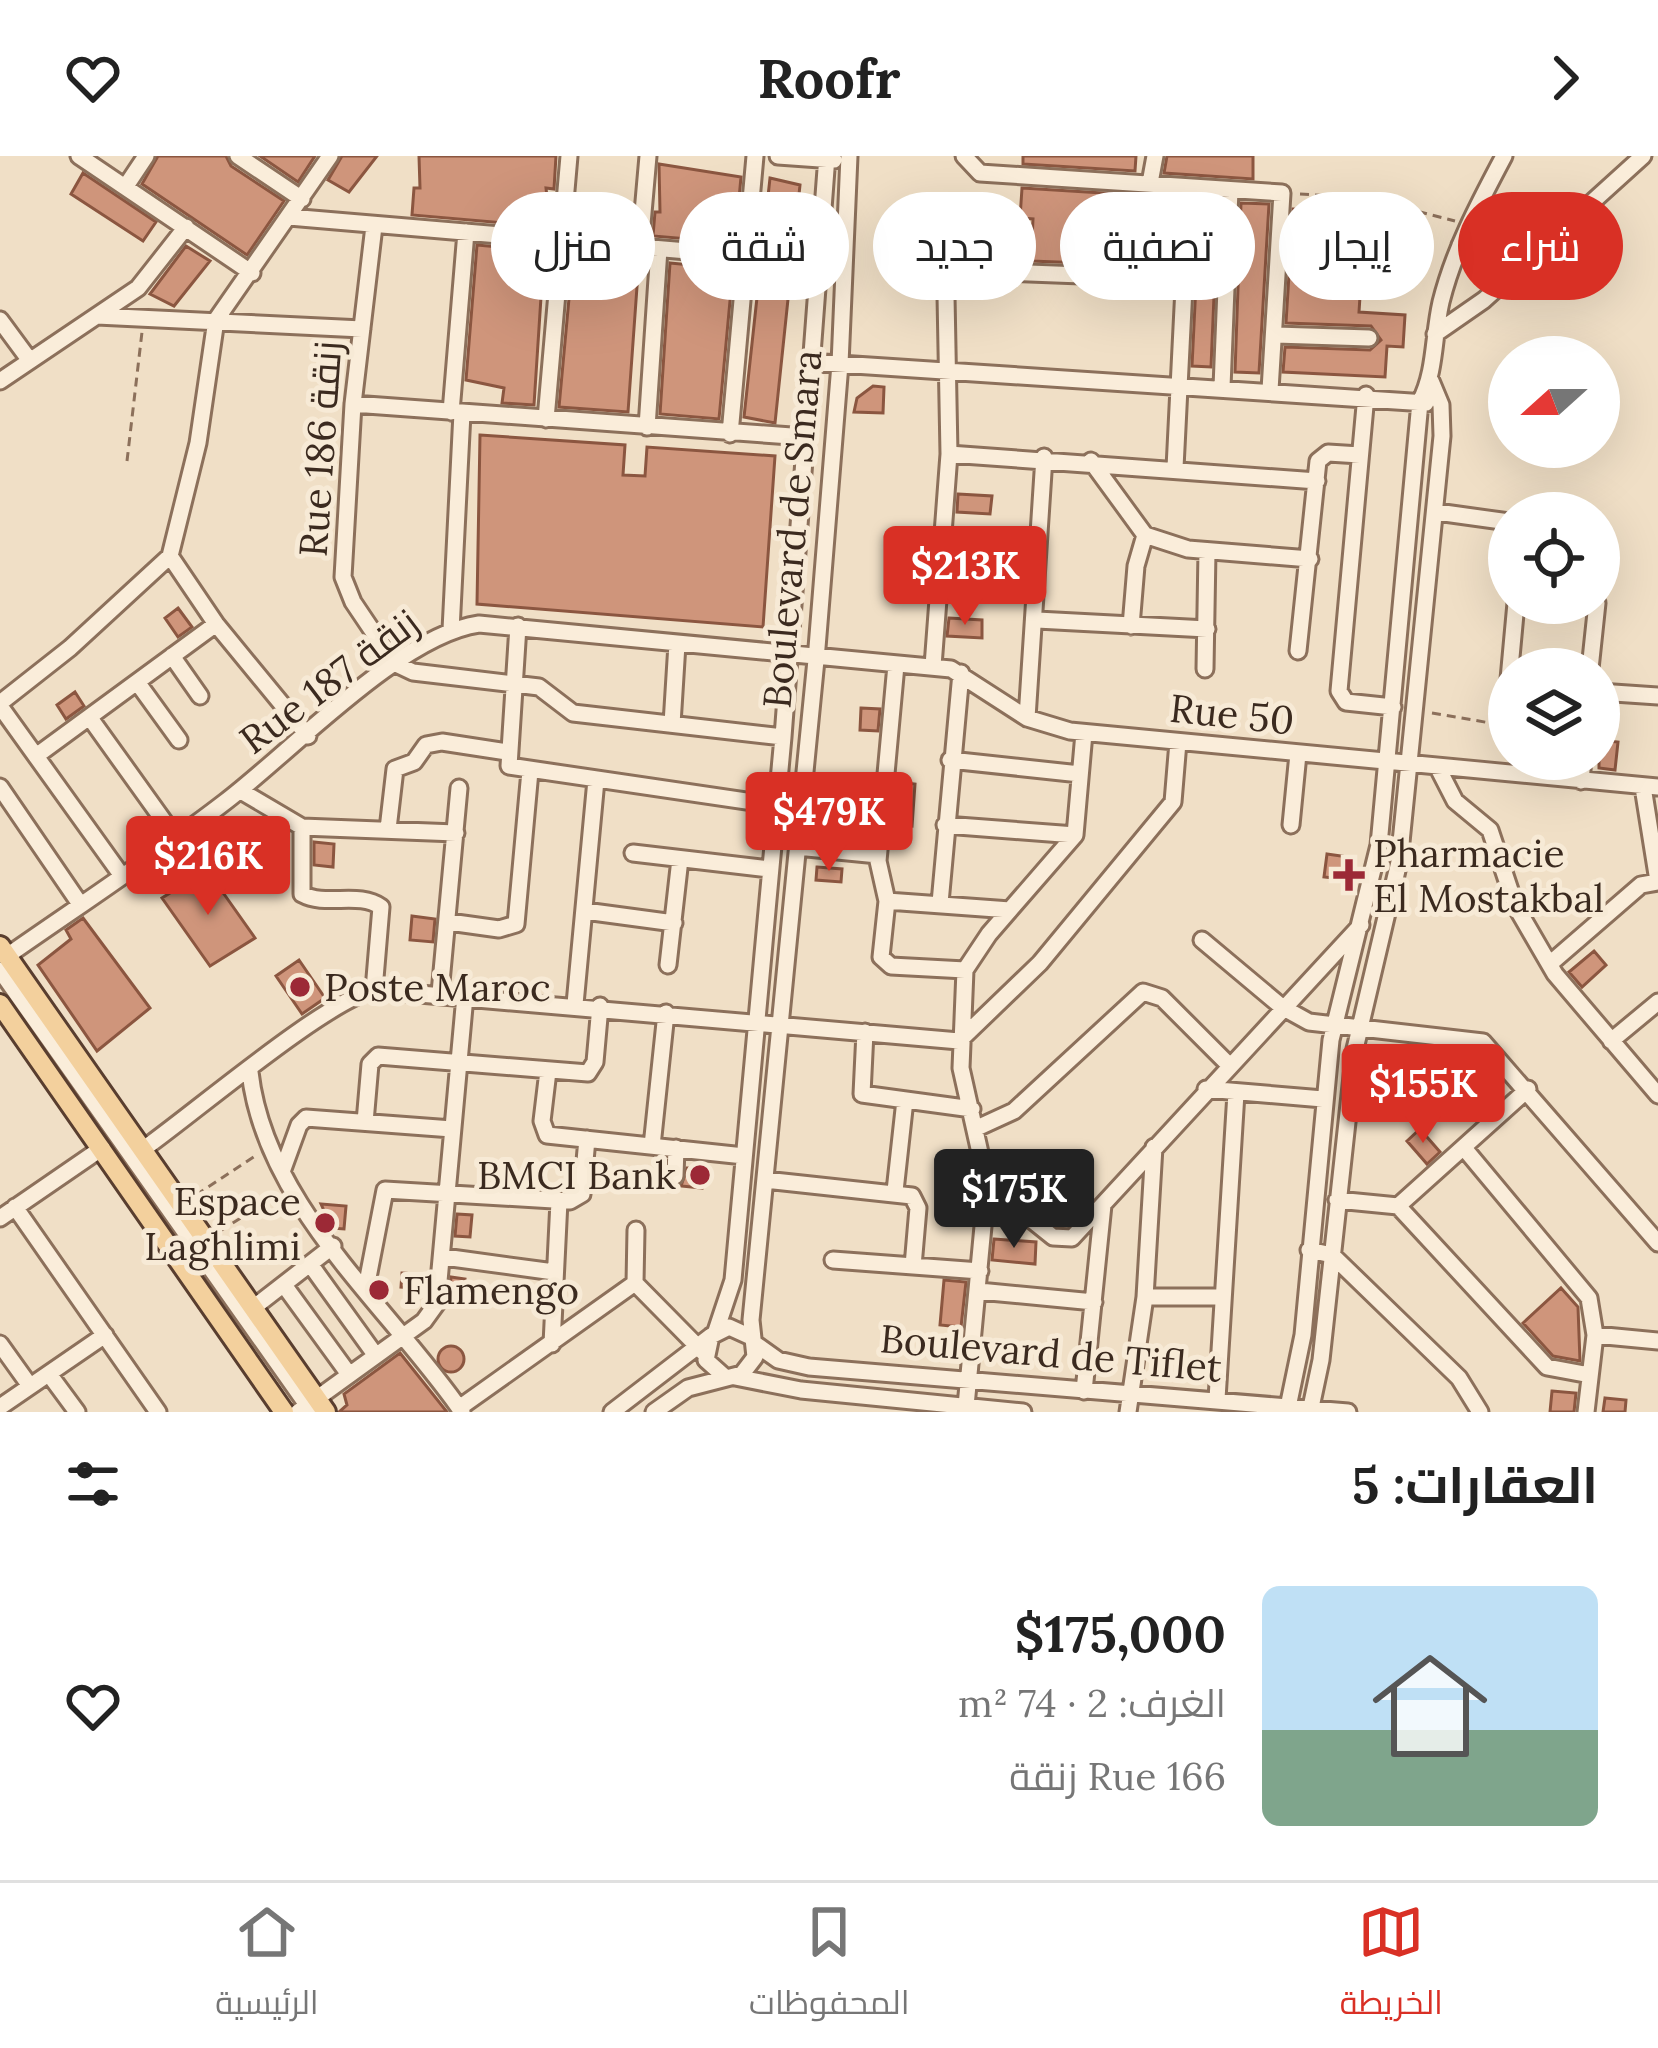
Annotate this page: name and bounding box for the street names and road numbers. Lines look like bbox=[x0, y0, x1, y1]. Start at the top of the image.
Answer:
street label: Rue 186 زنقة bbox=[288, 339, 352, 559]
street label: Boulevard de Smara bbox=[751, 348, 833, 710]
street label: Rue 187 زنقة bbox=[229, 597, 429, 765]
street label: Rue 50 bbox=[1167, 683, 1297, 745]
street label: Boulevard de Tiflet bbox=[878, 1313, 1224, 1393]

